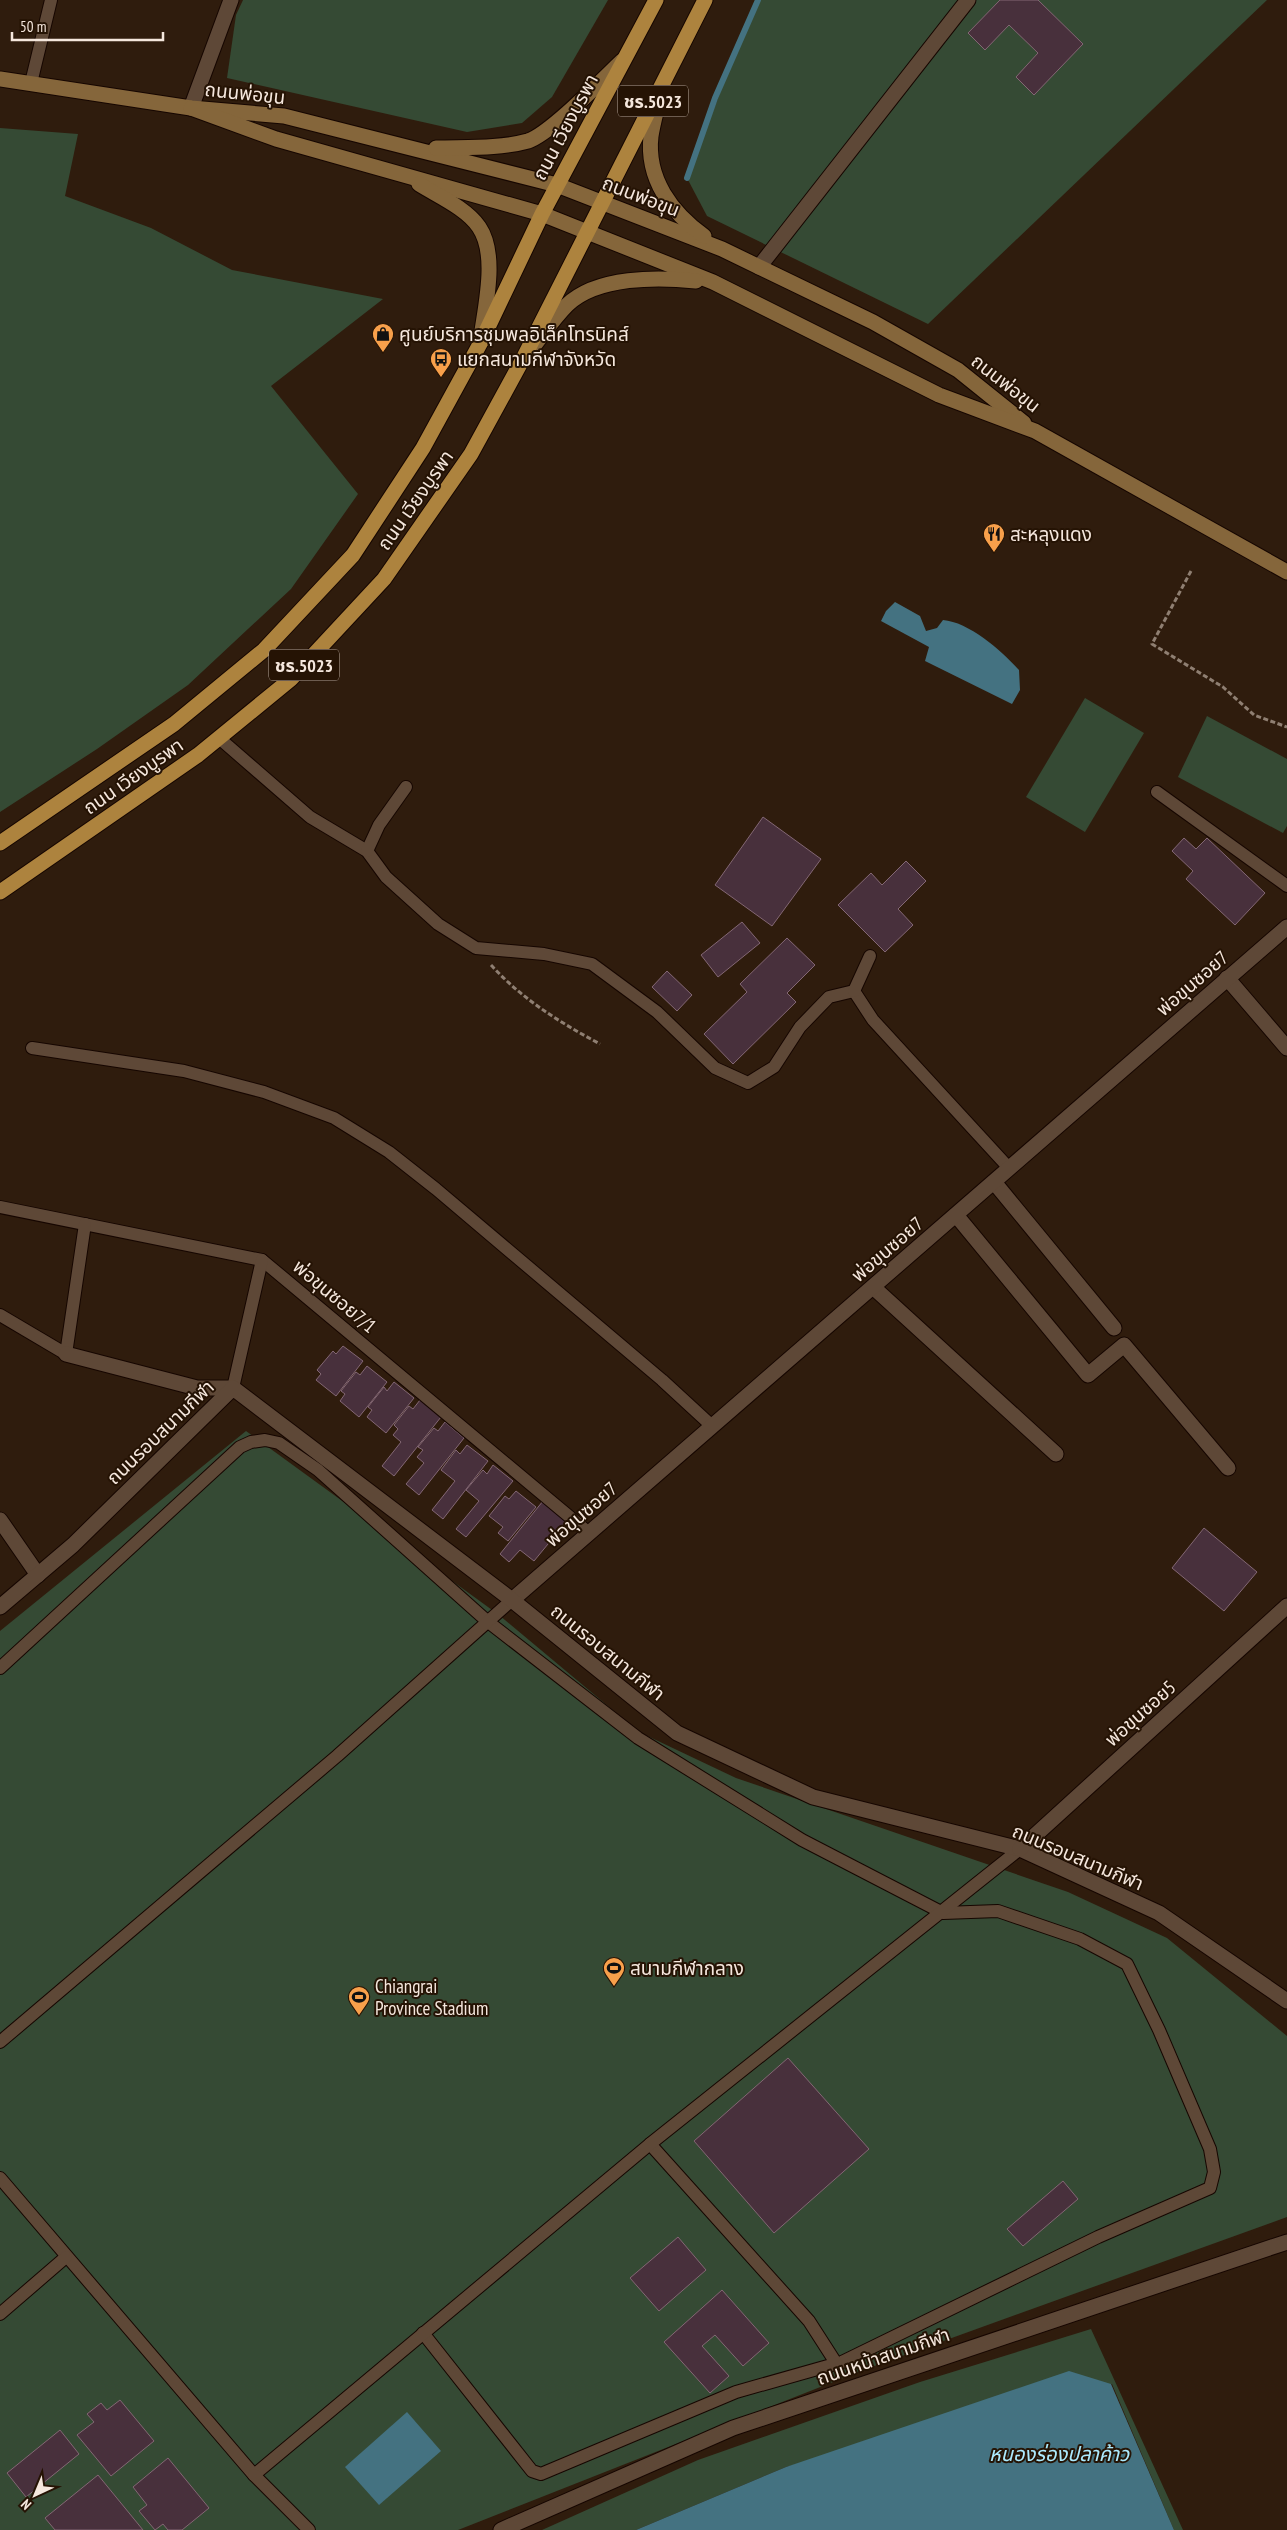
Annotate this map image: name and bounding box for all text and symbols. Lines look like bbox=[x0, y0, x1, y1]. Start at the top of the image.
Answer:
scale bar bbox=[12, 10, 164, 42]
text: 50 m bbox=[20, 17, 46, 36]
street label: ถนน เวียงบูรพา bbox=[527, 70, 604, 185]
street label: ถนนพ่อขุน bbox=[204, 77, 286, 109]
road number: ชร.5023 bbox=[618, 85, 688, 116]
street label: ถนนพ่อขุน bbox=[599, 170, 683, 222]
shop icon: ศูนย์บริการชุมพลอิเล็คโทรนิคส์ bbox=[371, 322, 395, 353]
place label: ศูนย์บริการชุมพลอิเล็คโทรนิคส์ bbox=[399, 322, 629, 347]
bus stop icon: แยกสนามกีฬาจังหวัด bbox=[429, 347, 453, 378]
place label: แยกสนามกีฬาจังหวัด bbox=[457, 347, 616, 371]
street label: ถนนพ่อขุน bbox=[967, 349, 1045, 417]
street label: ถนน เวียงบูรพา bbox=[372, 445, 459, 555]
restaurant icon: สะหลุงแดง bbox=[982, 522, 1006, 553]
place label: สะหลุงแดง bbox=[1010, 522, 1092, 546]
road number: ชร.5023 bbox=[269, 650, 339, 680]
street label: ถนน เวียงบูรพา bbox=[78, 733, 188, 820]
street label: พ่อขุนซอย7 bbox=[1151, 945, 1233, 1021]
street label: พ่อขุนซอย7 bbox=[846, 1211, 928, 1287]
street label: พ่อขุนซอย7/1 bbox=[288, 1254, 382, 1338]
street label: ถนนรอบสนามกีฬา bbox=[101, 1375, 219, 1489]
street label: พ่อขุนซอย7 bbox=[540, 1476, 622, 1552]
street label: ถนนรอบสนามกีฬา bbox=[546, 1599, 670, 1705]
street label: พ่อขุนซอย5 bbox=[1099, 1675, 1181, 1751]
street label: ถนนรอบสนามกีฬา bbox=[1009, 1819, 1147, 1895]
sports icon: สนามกีฬากลาง bbox=[602, 1956, 626, 1987]
place label: สนามกีฬากลาง bbox=[630, 1956, 744, 1980]
place label: Chiangrai Province Stadium bbox=[375, 1974, 488, 2020]
sports icon: Chiangrai Province Stadium bbox=[347, 1985, 371, 2016]
street label: ถนนหน้าสนามกีฬา bbox=[813, 2322, 953, 2390]
water label: หนองร่องปลาค้าว bbox=[989, 2441, 1130, 2467]
north arrow bbox=[10, 2470, 60, 2520]
text: N bbox=[17, 2495, 35, 2513]

